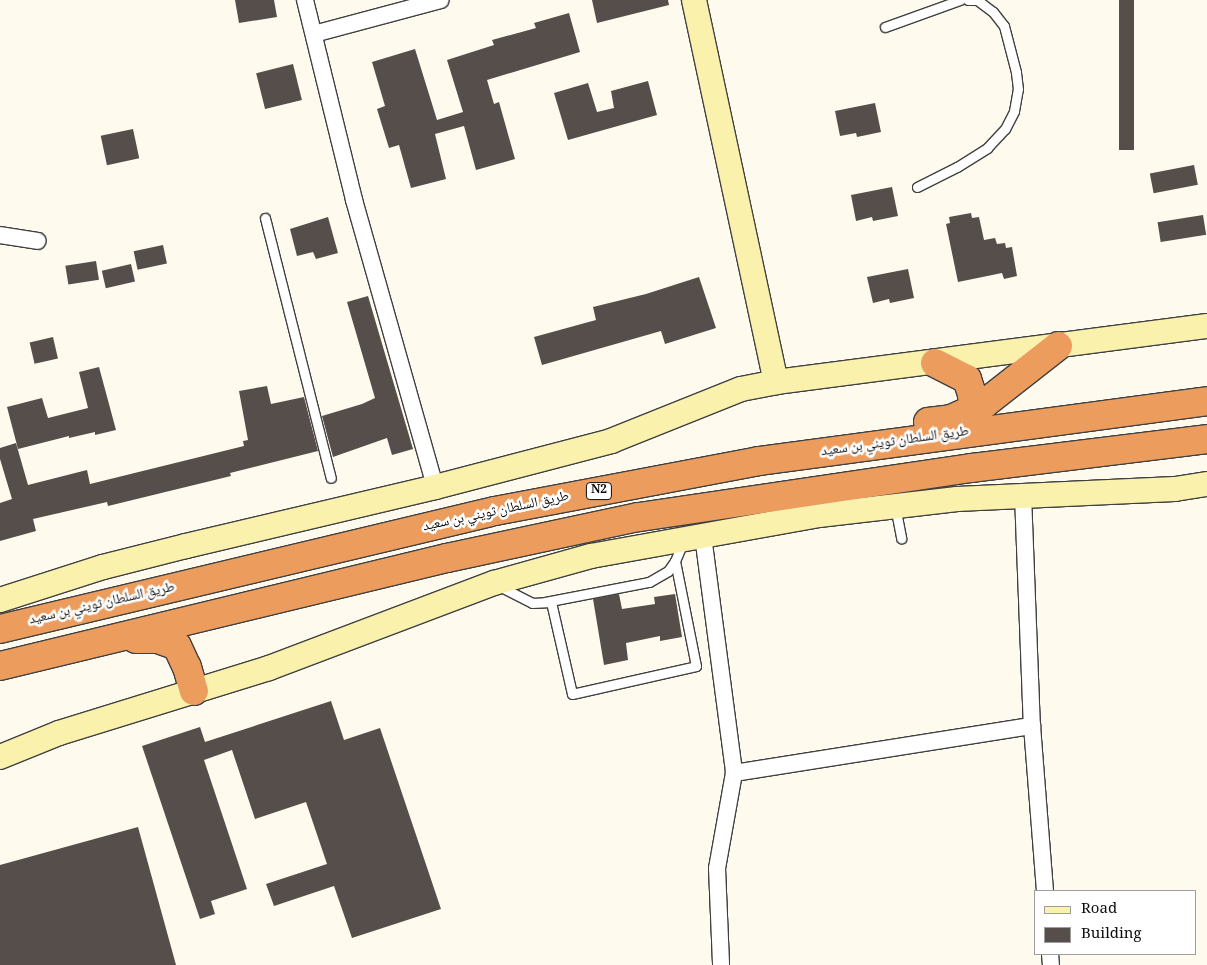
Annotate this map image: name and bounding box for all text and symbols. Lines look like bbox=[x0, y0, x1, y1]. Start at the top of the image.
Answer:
street label: طريق السلطان ثويني بن سعيد bbox=[820, 423, 970, 461]
road number: N2 bbox=[585, 482, 613, 501]
street label: طريق السلطان ثويني بن سعيد bbox=[421, 488, 571, 536]
street label: طريق السلطان ثويني بن سعيد bbox=[27, 579, 177, 629]
legend bbox=[1034, 890, 1197, 955]
text: Road bbox=[1081, 897, 1117, 923]
text: Building bbox=[1081, 922, 1142, 948]

